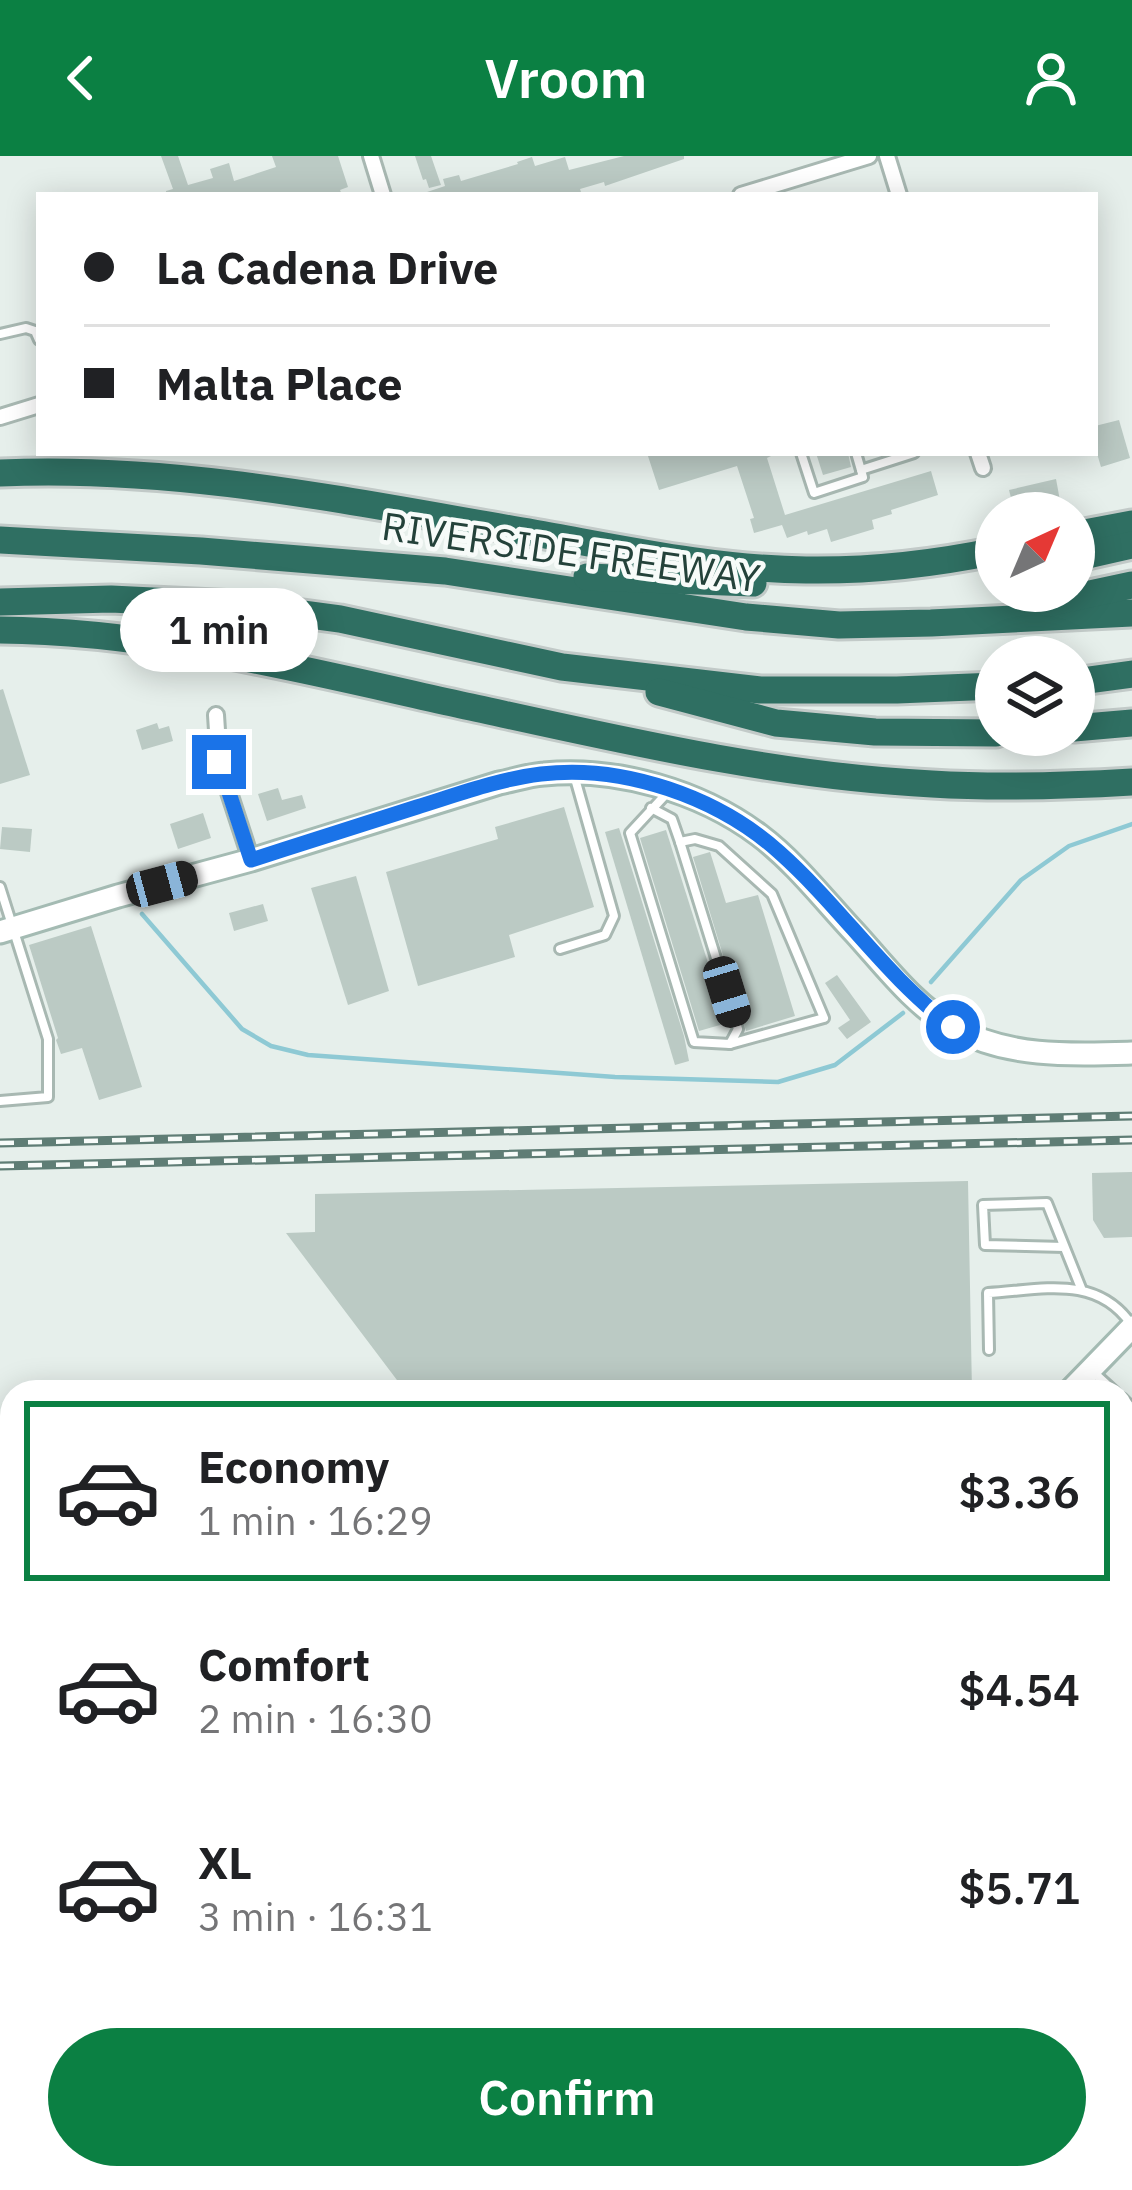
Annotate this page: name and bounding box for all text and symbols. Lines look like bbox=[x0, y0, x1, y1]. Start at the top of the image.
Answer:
text: Vroom bbox=[484, 43, 648, 113]
icon: back bbox=[48, 45, 114, 111]
icon: person bbox=[1018, 45, 1084, 111]
text: La Cadena Drive bbox=[156, 238, 498, 296]
text: Malta Place bbox=[156, 354, 402, 412]
north arrow bbox=[975, 492, 1095, 612]
map controls bbox=[975, 492, 1095, 756]
street label: RIVERSIDE FREEWAY bbox=[379, 500, 763, 603]
callout: 1 min bbox=[120, 588, 318, 672]
text: 1 min bbox=[169, 604, 269, 655]
button: layers bbox=[975, 636, 1095, 756]
route end bbox=[192, 735, 246, 789]
car bbox=[123, 857, 201, 911]
car bbox=[699, 952, 755, 1032]
route start bbox=[926, 1000, 980, 1054]
icon: car bbox=[54, 1437, 162, 1545]
text: Economy bbox=[198, 1437, 389, 1495]
text: $3.36 bbox=[959, 1462, 1080, 1520]
text: 1 min · 16:29 bbox=[198, 1495, 433, 1546]
icon: car bbox=[54, 1635, 162, 1743]
text: Comfort bbox=[198, 1635, 370, 1693]
text: $4.54 bbox=[959, 1660, 1080, 1718]
text: 2 min · 16:30 bbox=[198, 1693, 433, 1744]
icon: car bbox=[54, 1833, 162, 1941]
text: XL bbox=[198, 1833, 252, 1891]
text: $5.71 bbox=[959, 1858, 1080, 1916]
text: 3 min · 16:31 bbox=[198, 1891, 433, 1942]
button: Confirm bbox=[48, 2028, 1086, 2166]

